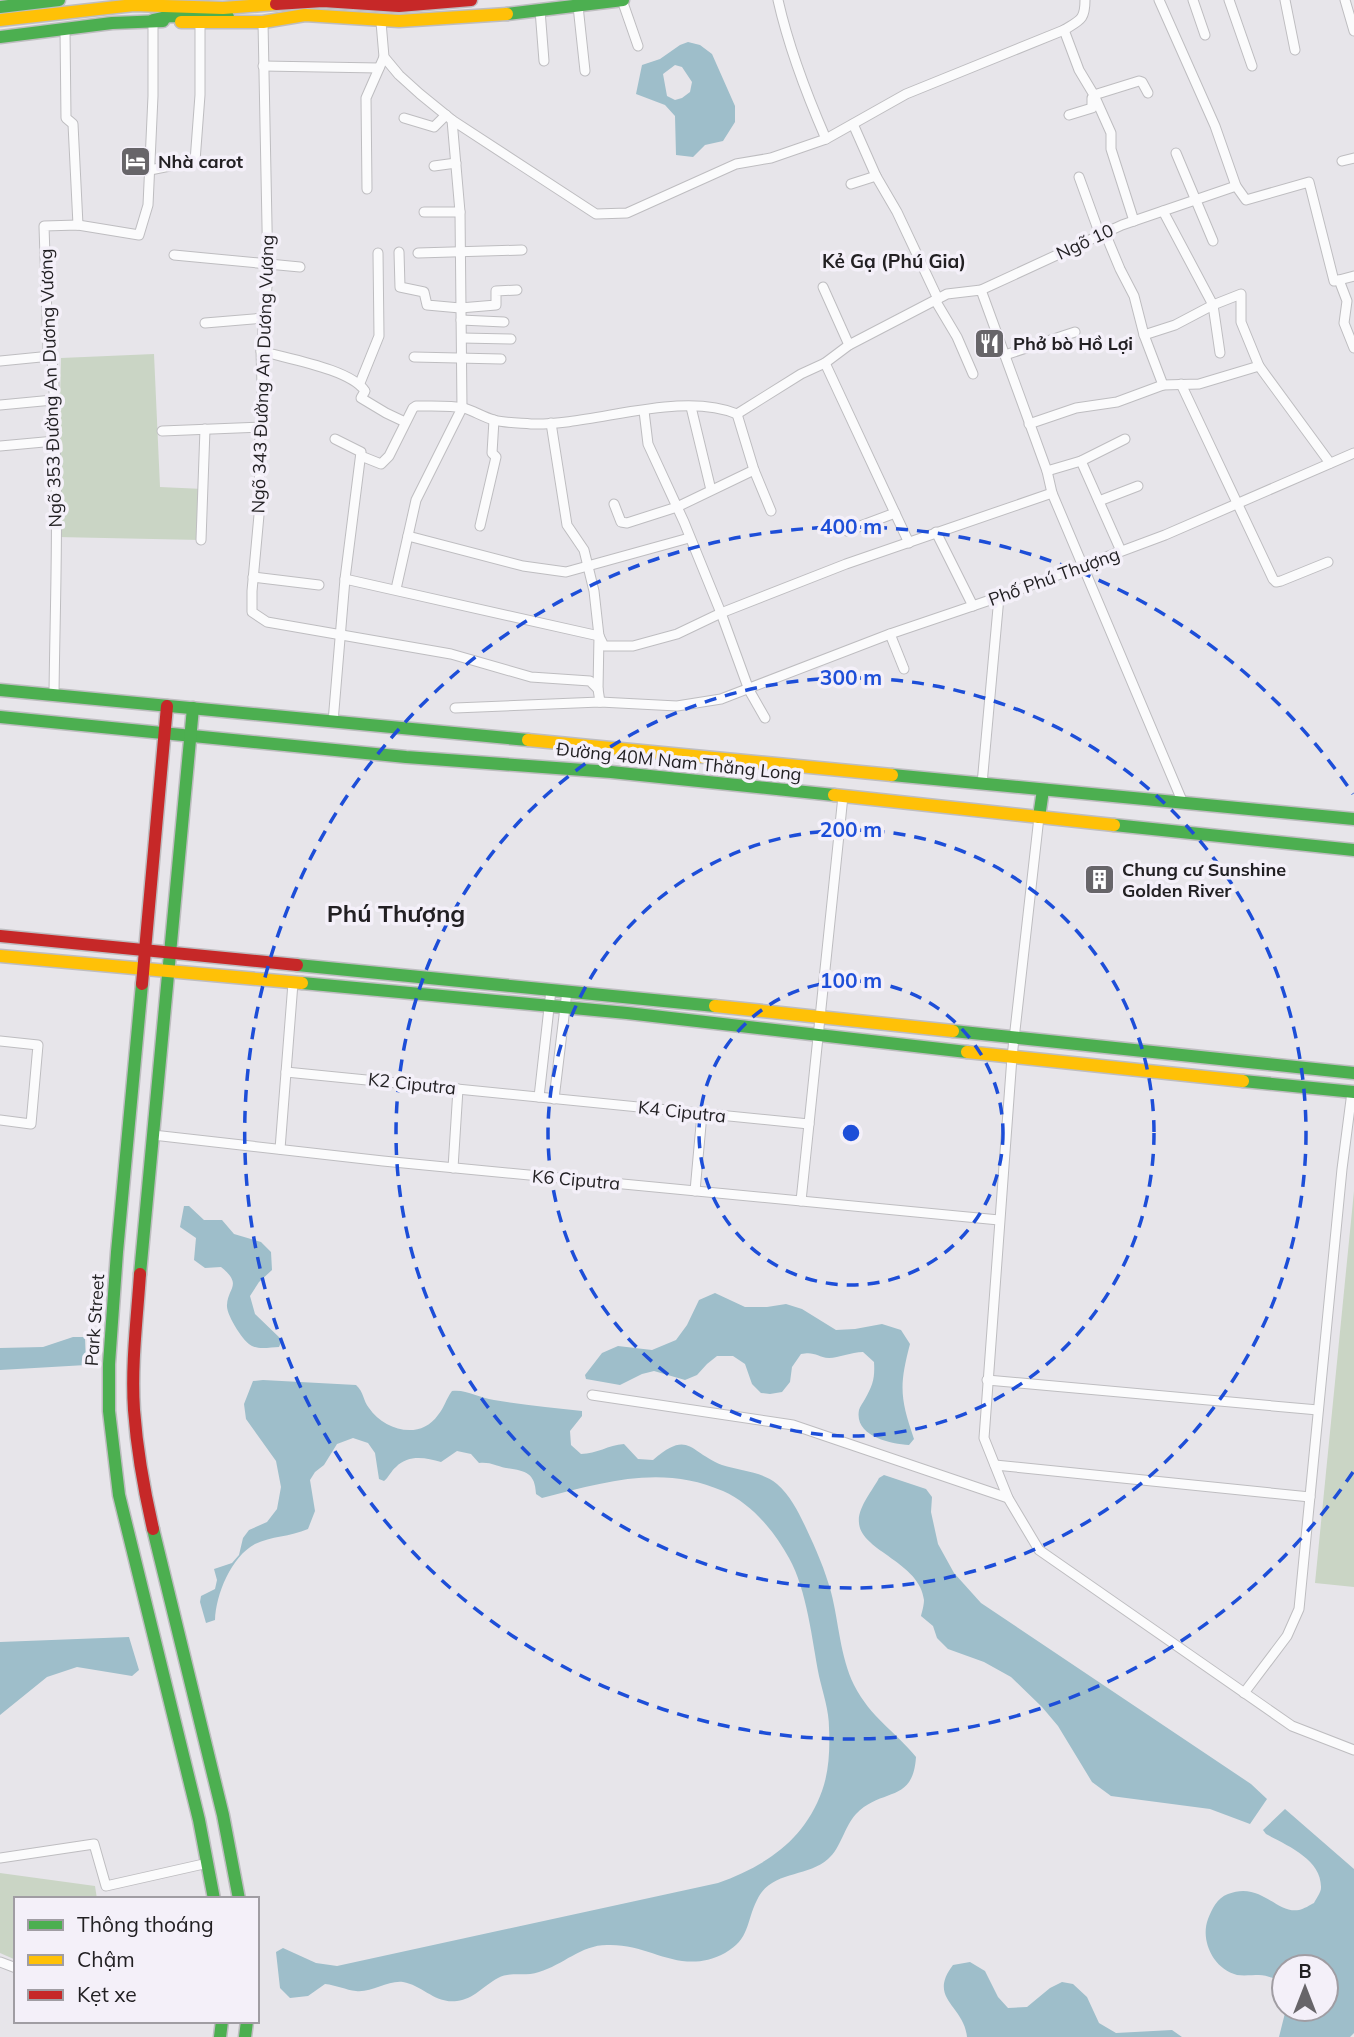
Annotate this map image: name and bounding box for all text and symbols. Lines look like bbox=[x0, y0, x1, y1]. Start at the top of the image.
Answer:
hotel icon: Nhà carot bbox=[118, 145, 152, 179]
place label: Nhà carot bbox=[158, 150, 243, 173]
street label: Ngõ 10 bbox=[1052, 218, 1117, 265]
street label: Ngõ 343 Đường An Dương Vương bbox=[246, 234, 279, 514]
street label: Ngõ 353 Đường An Dương Vương bbox=[34, 248, 67, 528]
district label: Kẻ Gạ (Phú Gia) bbox=[822, 249, 966, 273]
restaurant icon: Phở bò Hồ Lợi bbox=[973, 327, 1007, 361]
place label: Phở bò Hồ Lợi bbox=[1013, 332, 1133, 355]
text: 400 m bbox=[820, 513, 882, 539]
street label: Phố Phú Thượng bbox=[985, 542, 1123, 611]
text: 300 m bbox=[820, 664, 882, 690]
street label: Đường 40M Nam Thăng Long bbox=[555, 737, 803, 786]
text: 200 m bbox=[820, 816, 882, 842]
place label: Chung cư Sunshine Golden River bbox=[1122, 858, 1286, 902]
building icon: Chung cư Sunshine Golden River bbox=[1082, 863, 1116, 897]
district label: Phú Thượng bbox=[327, 898, 465, 928]
text: 100 m bbox=[820, 967, 882, 993]
street label: K2 Ciputra bbox=[367, 1067, 457, 1100]
street label: K4 Ciputra bbox=[637, 1095, 727, 1128]
centre of rings bbox=[839, 1121, 863, 1145]
street label: K6 Ciputra bbox=[531, 1164, 621, 1195]
street label: Park Street bbox=[80, 1273, 109, 1367]
legend bbox=[14, 1897, 259, 2023]
text: Thông thoáng bbox=[77, 1911, 214, 1937]
text: Chậm bbox=[77, 1946, 135, 1972]
north arrow bbox=[1270, 1953, 1340, 2023]
text: B bbox=[1298, 1959, 1312, 1983]
text: Kẹt xe bbox=[77, 1981, 137, 2007]

